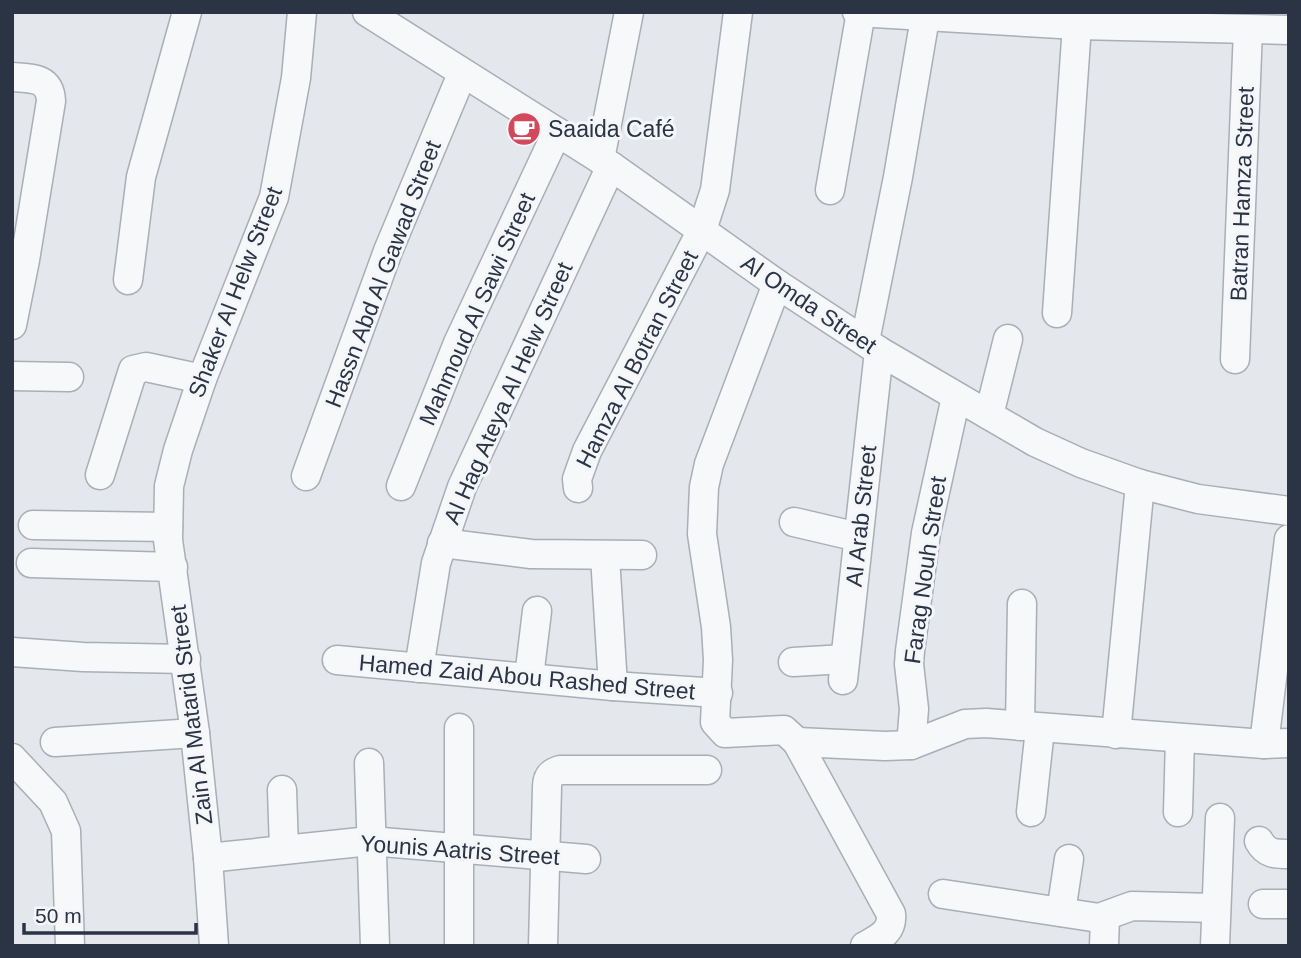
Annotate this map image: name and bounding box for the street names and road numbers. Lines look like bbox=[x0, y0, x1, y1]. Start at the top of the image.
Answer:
street label: Batran Hamza Street bbox=[1225, 86, 1259, 302]
street label: Hassn Abd Al Gawad Street bbox=[320, 136, 446, 411]
street label: Shaker Al Helw Street bbox=[183, 182, 287, 401]
street label: Mahmoud Al Sawi Street bbox=[414, 188, 540, 429]
street label: Hamza Al Botran Street bbox=[571, 245, 703, 472]
street label: Al Omda Street bbox=[737, 249, 882, 359]
street label: Al Hag Ateya Al Helw Street bbox=[438, 258, 578, 528]
street label: Al Arab Street bbox=[841, 443, 881, 588]
street label: Farag Nouh Street bbox=[899, 474, 951, 665]
street label: Zain Al Matarid Street bbox=[165, 603, 217, 826]
street label: Hamed Zaid Abou Rashed Street bbox=[358, 649, 697, 705]
street label: Younis Aatris Street bbox=[359, 830, 561, 870]

